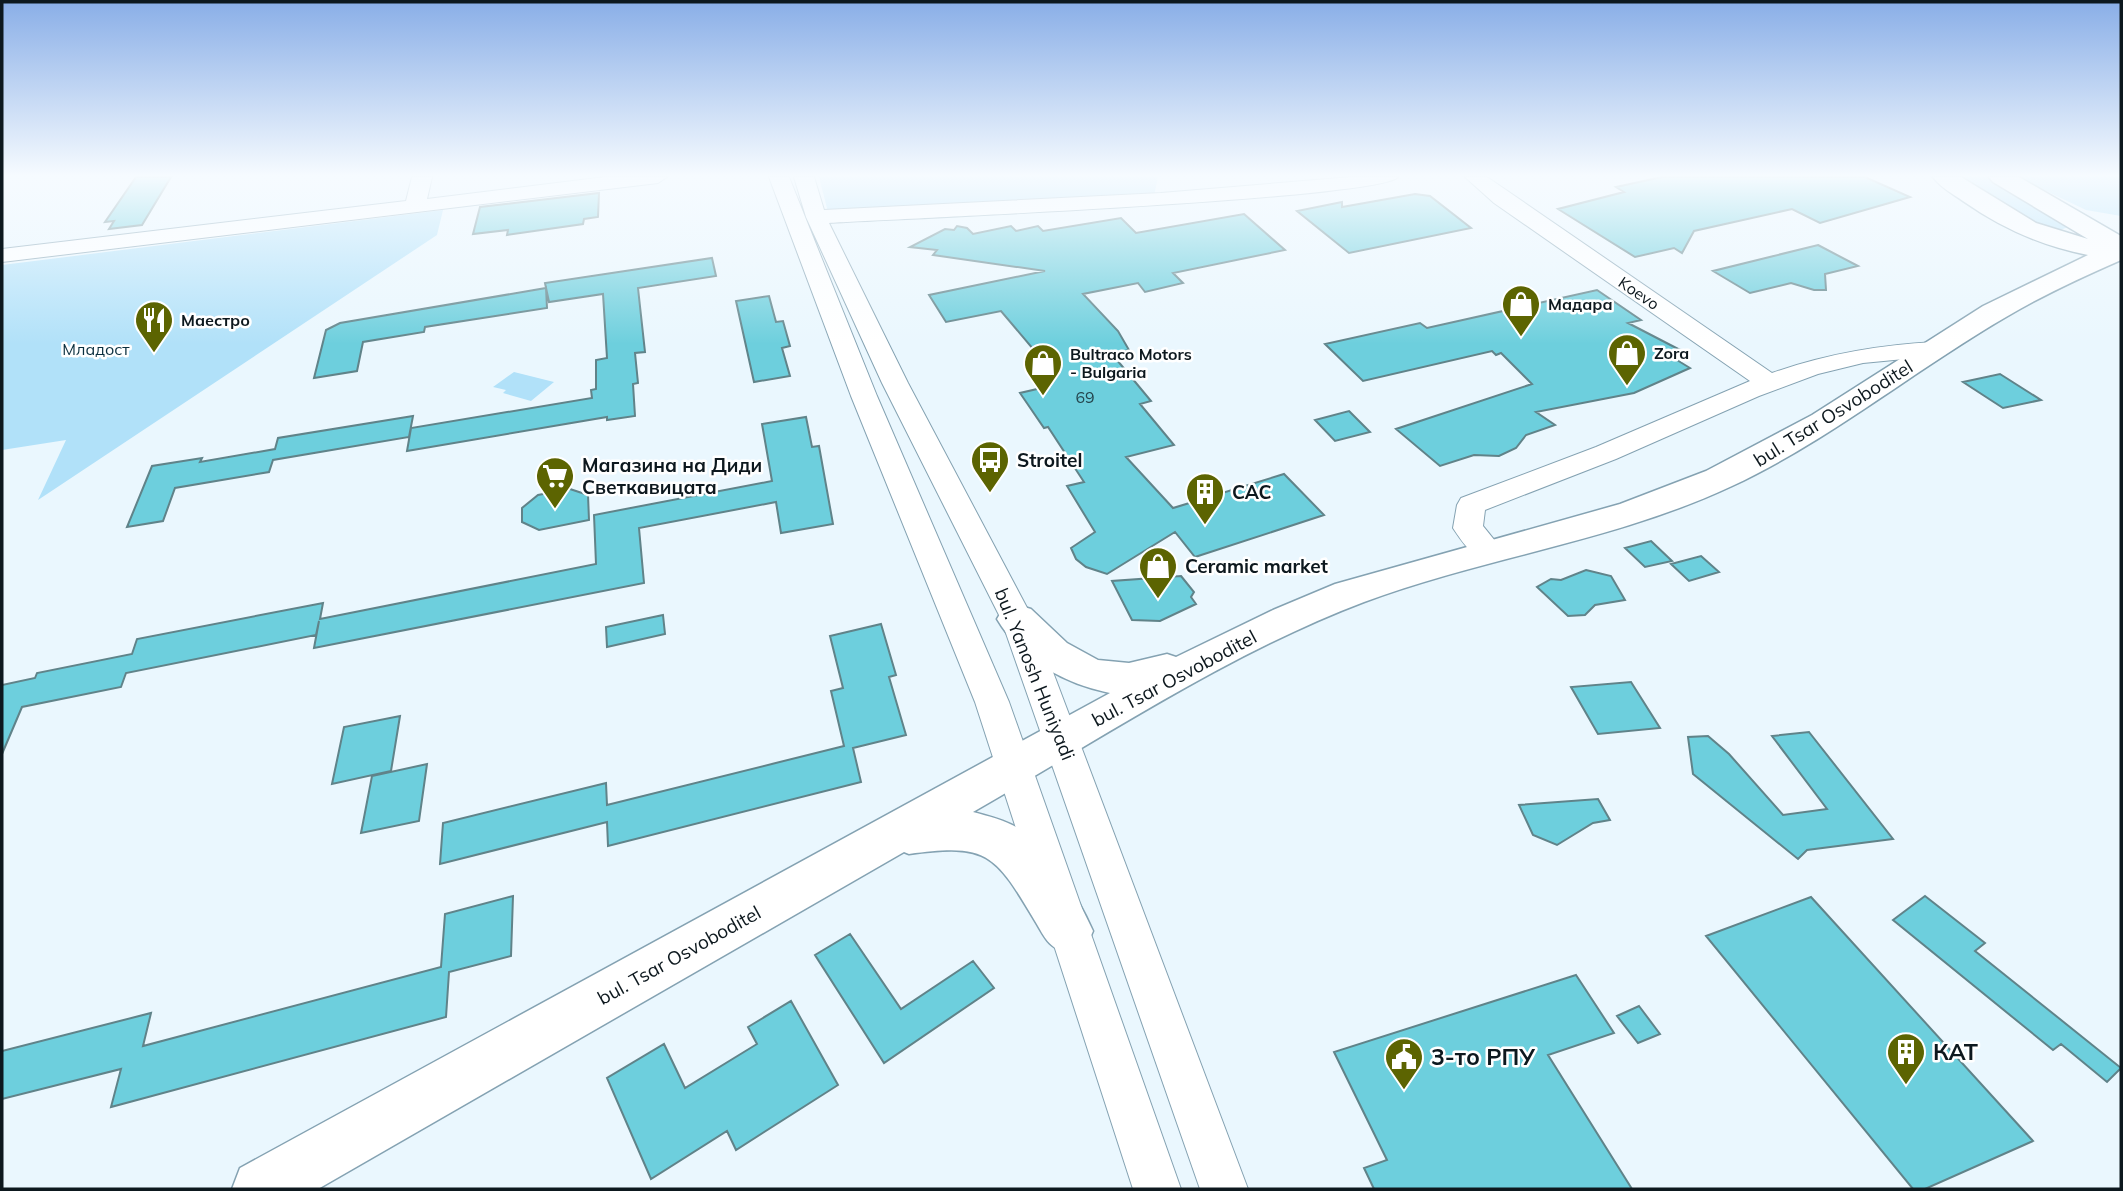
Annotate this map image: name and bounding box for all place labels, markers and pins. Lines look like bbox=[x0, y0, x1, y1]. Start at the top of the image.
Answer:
shop icon: Мадара bbox=[1500, 283, 1542, 338]
place label: Мадара bbox=[1548, 294, 1613, 314]
restaurant icon: Маестро bbox=[133, 299, 175, 354]
place label: Маестро bbox=[181, 310, 250, 330]
shop icon: Zora bbox=[1606, 332, 1648, 387]
shop icon: Bultraco Motors - Bulgaria bbox=[1022, 342, 1064, 397]
place label: Zora bbox=[1654, 343, 1689, 363]
place label: Bultraco Motors - Bulgaria bbox=[1070, 344, 1192, 382]
bus stop icon: Stroitel bbox=[969, 439, 1011, 494]
place label: Stroitel bbox=[1017, 448, 1082, 472]
place label: Магазина на Диди Светкавицата bbox=[582, 453, 762, 499]
supermarket icon: Магазина на Диди Светкавицата bbox=[534, 455, 576, 510]
building icon: САС bbox=[1184, 471, 1226, 526]
place label: САС bbox=[1232, 480, 1272, 504]
shop icon: Ceramic market bbox=[1137, 545, 1179, 600]
place label: Ceramic market bbox=[1185, 554, 1328, 578]
building icon: КАТ bbox=[1885, 1031, 1927, 1086]
public building icon: 3-то РПУ bbox=[1383, 1036, 1425, 1091]
place label: КАТ bbox=[1933, 1037, 1978, 1066]
place label: 3-то РПУ bbox=[1431, 1042, 1535, 1071]

